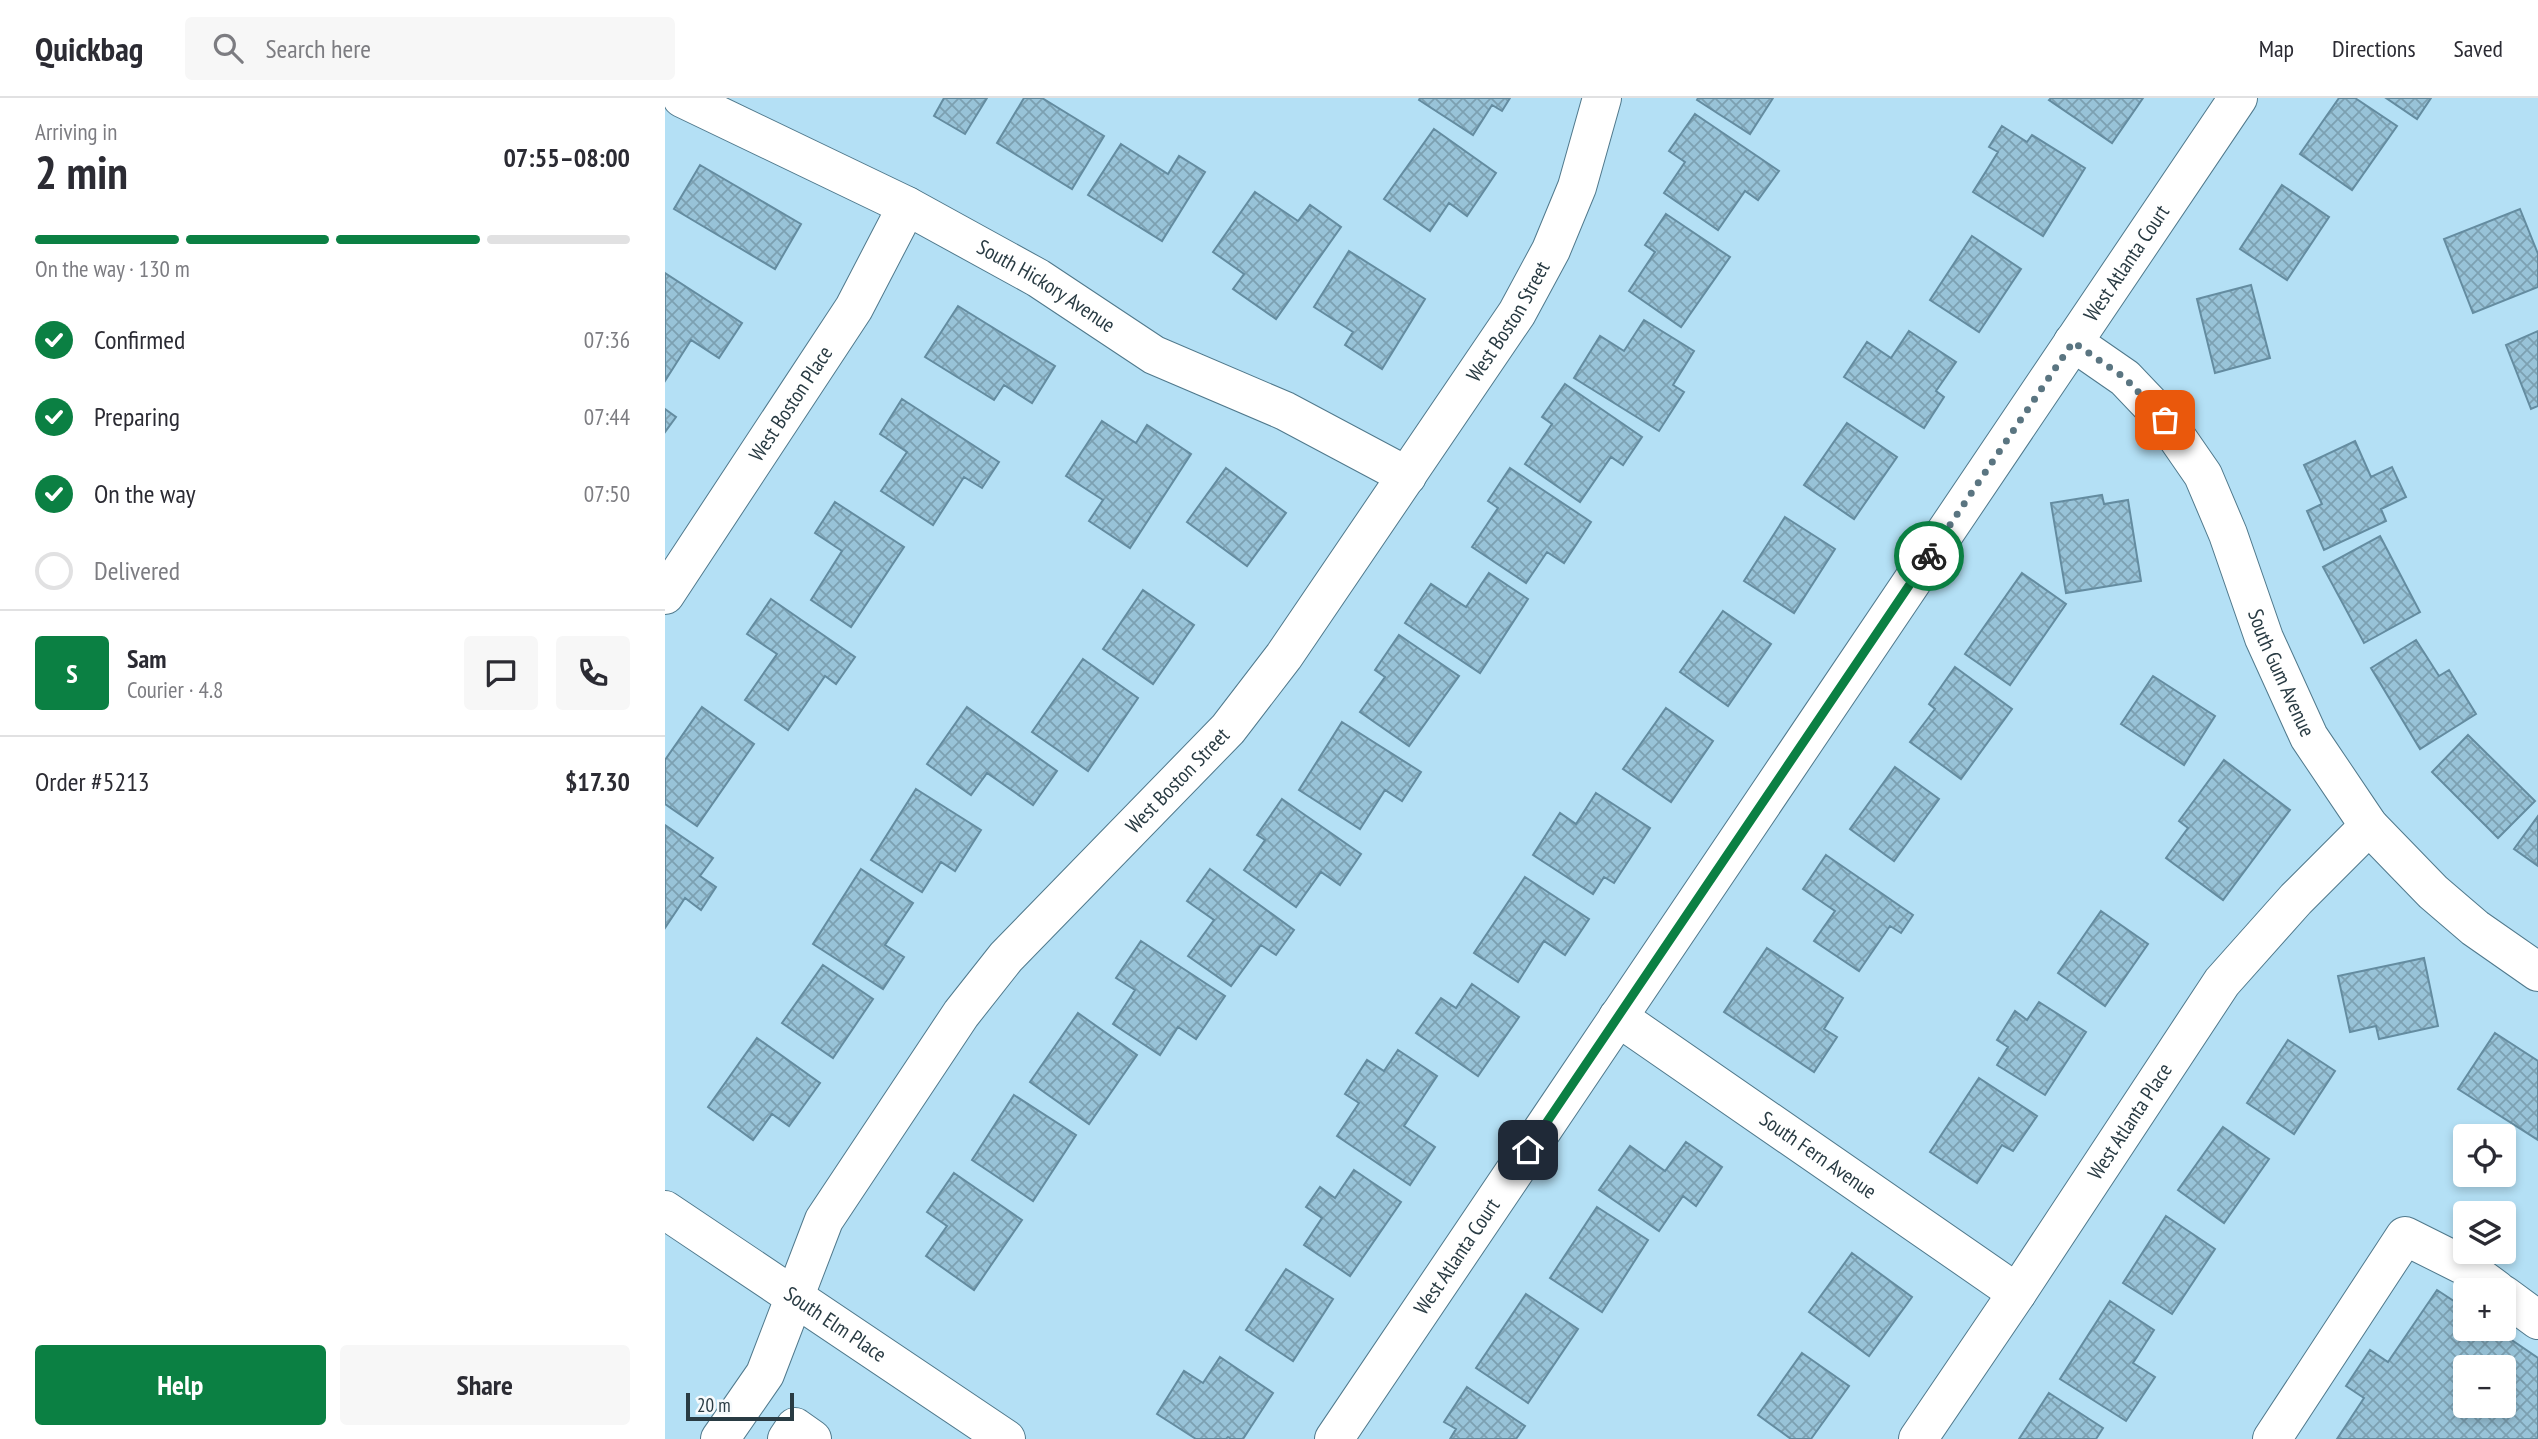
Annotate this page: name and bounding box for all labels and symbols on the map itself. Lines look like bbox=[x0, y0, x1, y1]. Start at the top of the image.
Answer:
street label: West Atlanta Court bbox=[2077, 199, 2175, 326]
street label: South Hickory Avenue bbox=[972, 233, 1120, 338]
street label: West Boston Street bbox=[1460, 256, 1556, 387]
street label: West Boston Place bbox=[743, 341, 838, 466]
pin bbox=[2135, 390, 2195, 450]
courier bbox=[1894, 521, 1964, 591]
street label: South Gum Avenue bbox=[2242, 605, 2321, 741]
street label: West Boston Street bbox=[1120, 722, 1235, 839]
street label: West Atlanta Place bbox=[2082, 1058, 2178, 1184]
street label: South Fern Avenue bbox=[1754, 1105, 1882, 1205]
pin bbox=[1498, 1120, 1558, 1180]
street label: West Atlanta Court bbox=[1408, 1193, 1506, 1320]
street label: South Elm Place bbox=[779, 1280, 892, 1368]
scale bar bbox=[686, 1390, 795, 1422]

